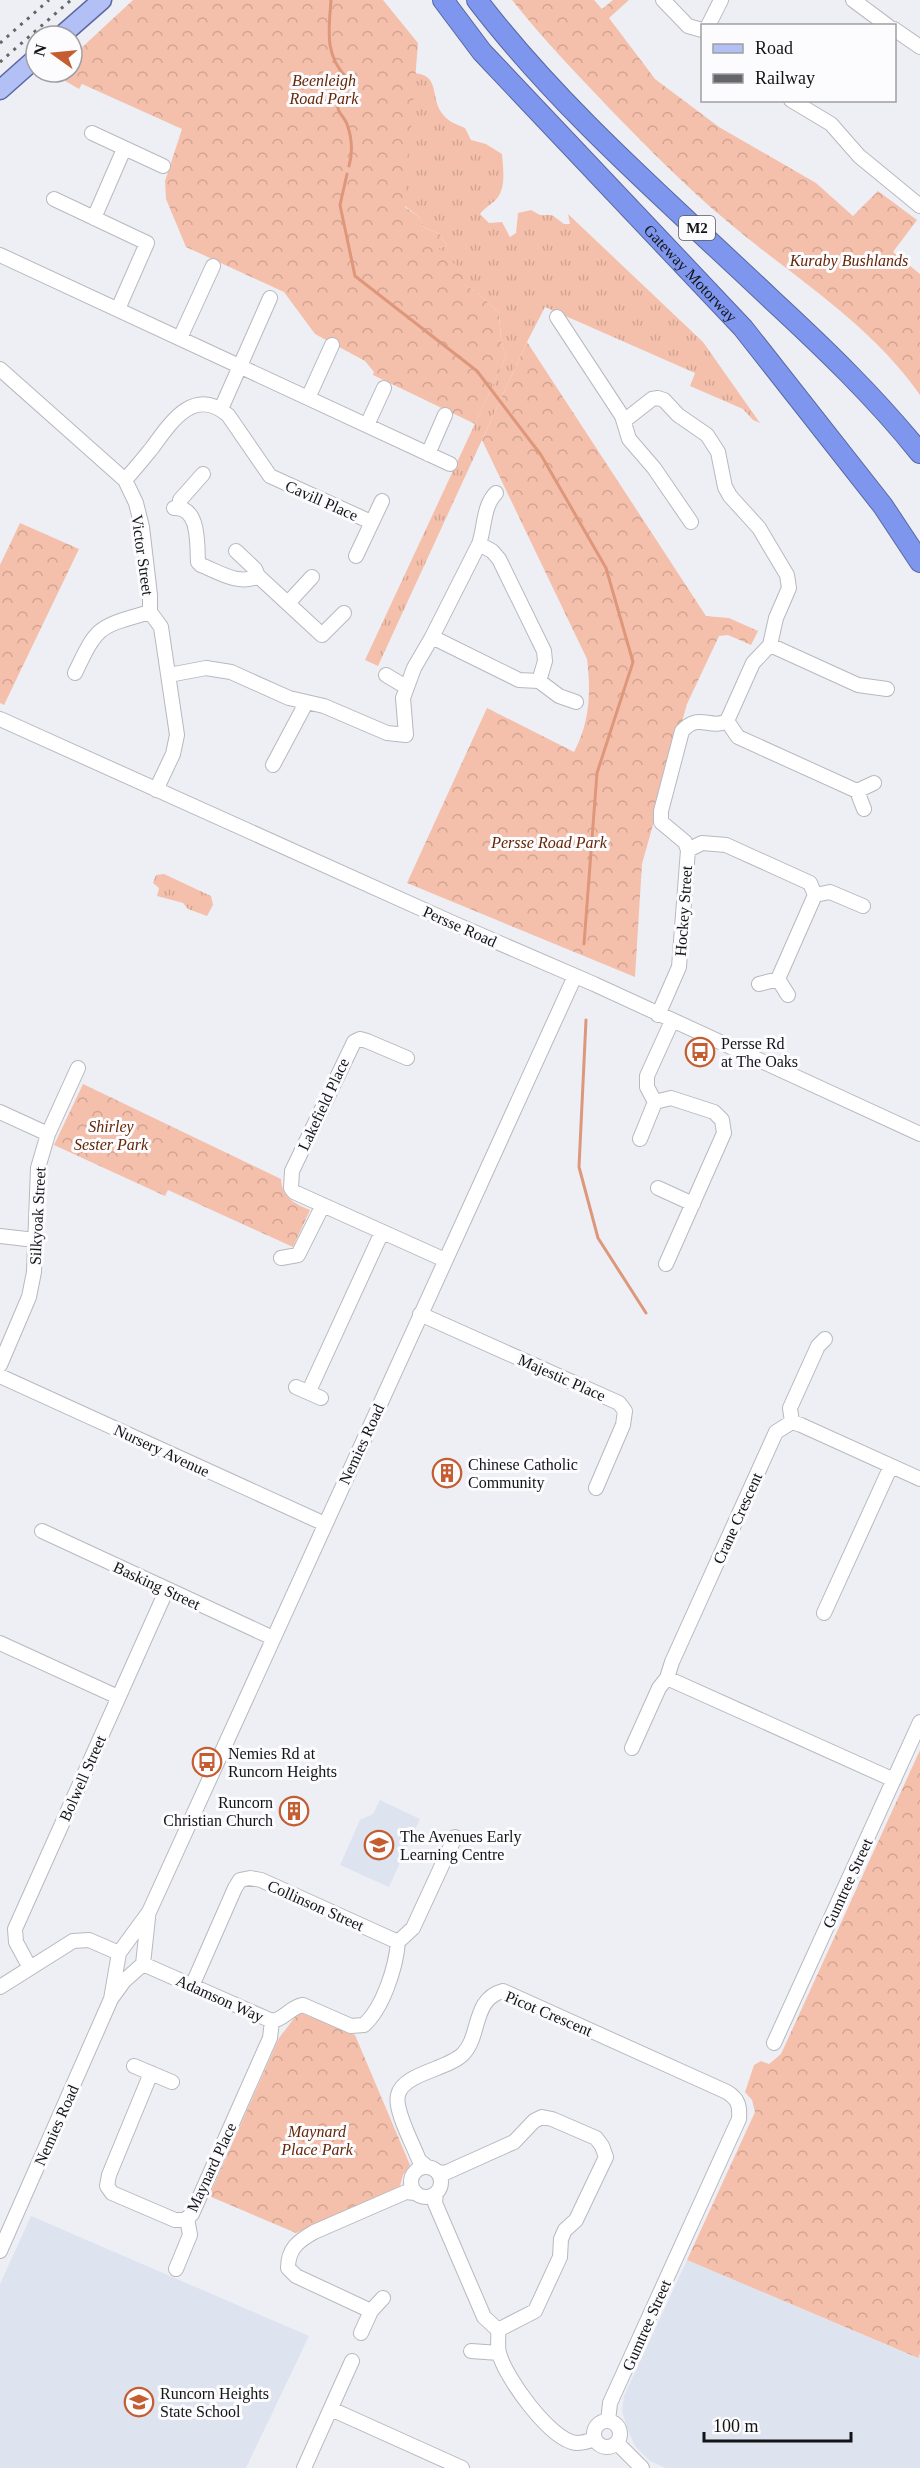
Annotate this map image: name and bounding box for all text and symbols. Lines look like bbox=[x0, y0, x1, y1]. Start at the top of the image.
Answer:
north arrow bbox=[24, 24, 84, 84]
legend bbox=[701, 24, 896, 102]
text: Road bbox=[755, 38, 793, 58]
text: N bbox=[30, 42, 50, 58]
text: Railway bbox=[755, 68, 815, 88]
park label: Beenleigh Road Park bbox=[289, 72, 359, 107]
road number: M2 bbox=[679, 216, 715, 240]
street label: Gateway Motorway bbox=[641, 221, 741, 326]
park label: Kuraby Bushlands bbox=[789, 252, 908, 270]
street label: Cavill Place bbox=[283, 477, 361, 524]
street label: Victor Street bbox=[128, 514, 157, 597]
park label: Persse Road Park bbox=[490, 834, 608, 851]
street label: Hockey Street bbox=[672, 864, 696, 957]
street label: Persse Road bbox=[420, 903, 499, 950]
place label: Persse Rd at The Oaks bbox=[721, 1035, 798, 1070]
bus stop icon: Persse Rd at The Oaks bbox=[684, 1036, 716, 1068]
street label: Lakefield Place bbox=[295, 1055, 352, 1153]
park label: Shirley Sester Park bbox=[74, 1118, 149, 1153]
street label: Silkyoak Street bbox=[26, 1166, 50, 1266]
street label: Majestic Place bbox=[515, 1351, 608, 1405]
street label: Nemies Road bbox=[335, 1401, 387, 1487]
street label: Nursery Avenue bbox=[111, 1421, 212, 1481]
place label: Chinese Catholic Community bbox=[468, 1456, 578, 1492]
building icon: Chinese Catholic Community bbox=[431, 1457, 463, 1489]
street label: Crane Crescent bbox=[710, 1469, 765, 1567]
street label: Basking Street bbox=[110, 1558, 203, 1614]
street label: Bolwell Street bbox=[56, 1732, 109, 1824]
place label: Nemies Rd at Runcorn Heights bbox=[228, 1745, 337, 1781]
bus stop icon: Nemies Rd at Runcorn Heights bbox=[191, 1746, 223, 1778]
place label: Runcorn Christian Church bbox=[163, 1794, 273, 1829]
building icon: Runcorn Christian Church bbox=[278, 1795, 310, 1827]
place label: The Avenues Early Learning Centre bbox=[400, 1828, 521, 1864]
school or university icon: The Avenues Early Learning Centre bbox=[363, 1829, 395, 1861]
street label: Gumtree Street bbox=[819, 1835, 876, 1931]
street label: Collinson Street bbox=[265, 1877, 367, 1935]
street label: Adamson Way bbox=[173, 1972, 266, 2026]
street label: Picot Crescent bbox=[503, 1987, 595, 2040]
street label: Nemies Road bbox=[31, 2082, 82, 2168]
street label: Maynard Place bbox=[183, 2120, 240, 2215]
park label: Maynard Place Park bbox=[280, 2123, 354, 2158]
street label: Gumtree Street bbox=[619, 2277, 674, 2373]
place label: Runcorn Heights State School bbox=[160, 2385, 269, 2420]
school or university icon: Runcorn Heights State School bbox=[123, 2386, 155, 2418]
scale bar bbox=[704, 2405, 851, 2443]
text: 100 m bbox=[713, 2416, 759, 2436]

